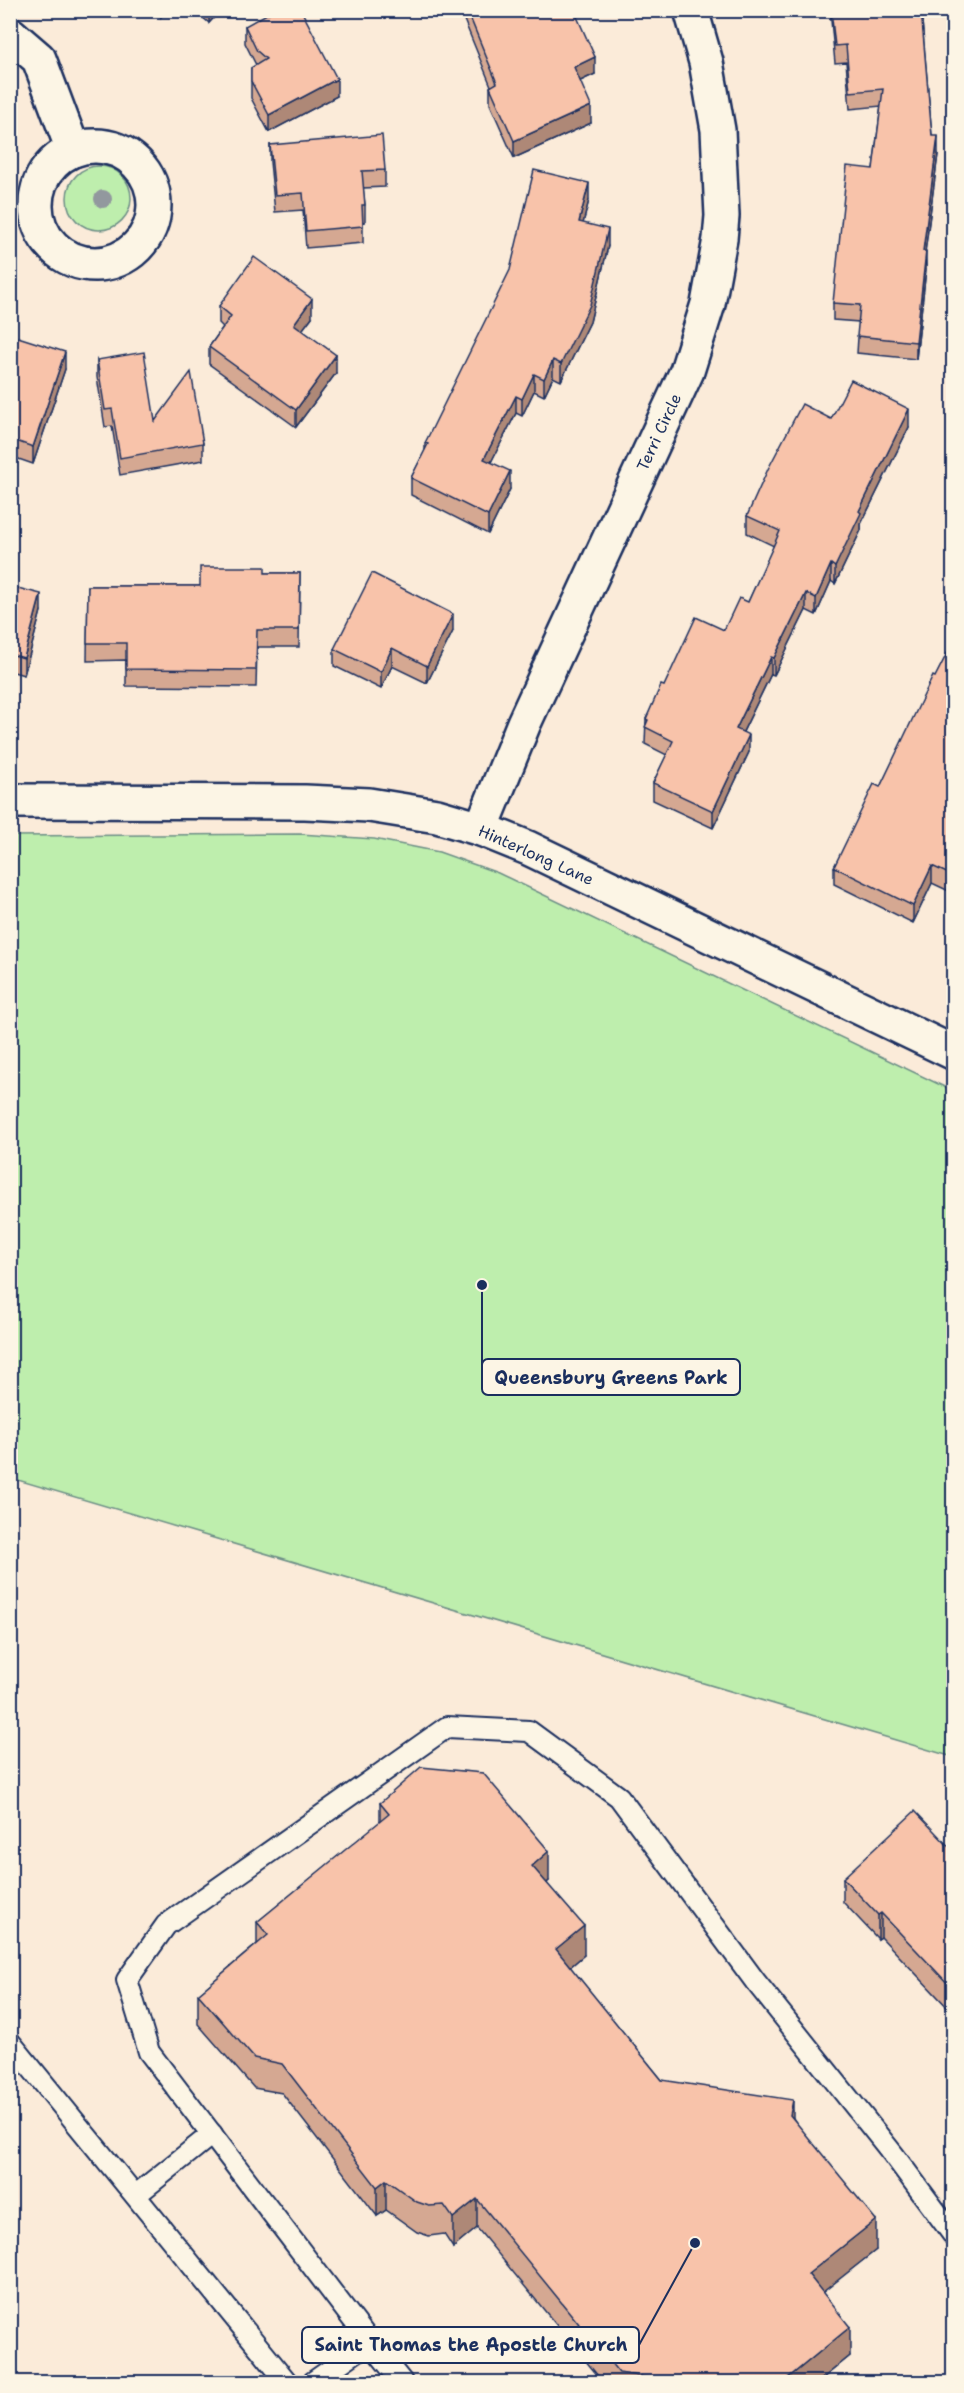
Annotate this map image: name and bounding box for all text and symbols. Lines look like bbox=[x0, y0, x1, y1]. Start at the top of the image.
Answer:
street label: Terri Circle bbox=[632, 390, 686, 474]
street label: Hinterlong Lane bbox=[475, 820, 597, 890]
callout: Queensbury Greens Park bbox=[482, 1359, 740, 1395]
text: Queensbury Greens Park bbox=[494, 1366, 728, 1390]
callout: Saint Thomas the Apostle Church bbox=[302, 2327, 639, 2363]
text: Saint Thomas the Apostle Church bbox=[314, 2333, 628, 2357]

